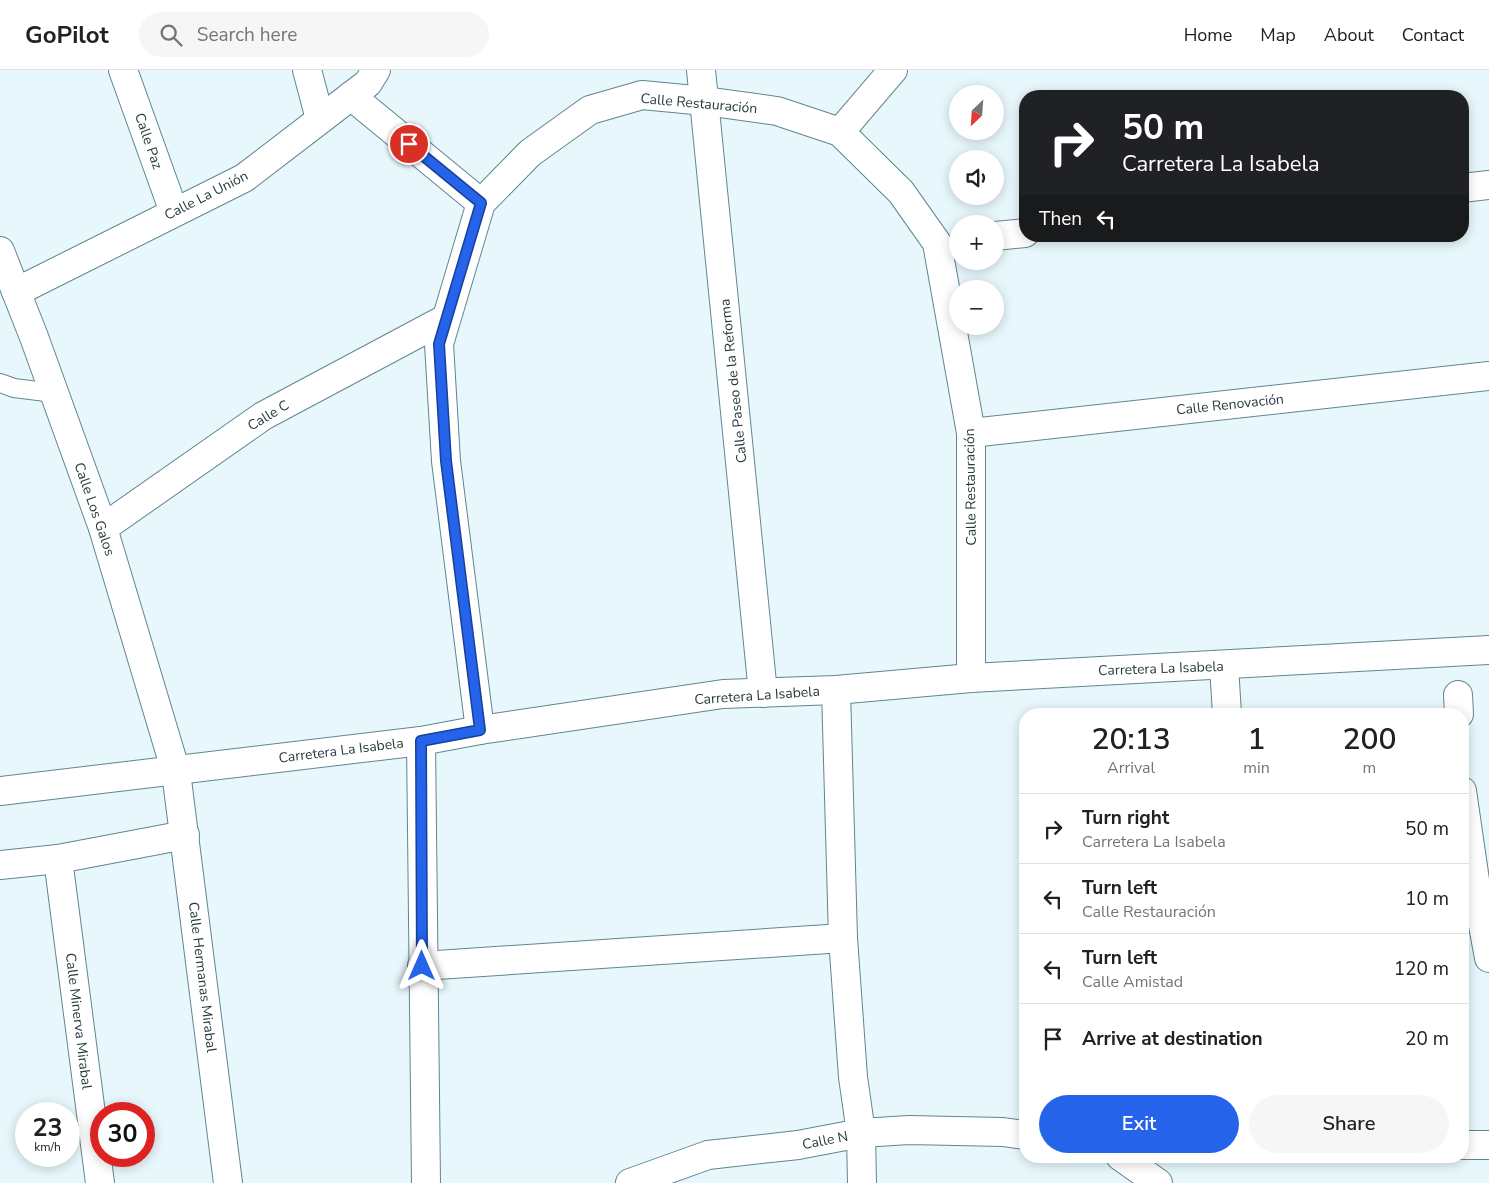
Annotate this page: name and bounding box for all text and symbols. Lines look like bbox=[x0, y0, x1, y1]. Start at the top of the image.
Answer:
search box bbox=[139, 12, 489, 57]
text: GoPilot bbox=[25, 19, 109, 51]
icon: search bbox=[157, 21, 185, 49]
text: Search here bbox=[197, 22, 297, 48]
text: Home bbox=[1184, 23, 1232, 47]
text: Map bbox=[1260, 23, 1296, 47]
text: About bbox=[1324, 23, 1374, 47]
text: Contact bbox=[1402, 23, 1464, 47]
north arrow bbox=[949, 85, 1004, 140]
map controls bbox=[949, 85, 1004, 335]
street label: Calle Restauración bbox=[640, 89, 758, 118]
text: 50 m bbox=[1122, 104, 1204, 151]
icon: right bbox=[1039, 110, 1104, 175]
street label: Calle Paz bbox=[130, 111, 167, 172]
pin bbox=[388, 123, 430, 165]
icon: arrive bbox=[395, 130, 423, 158]
text: Carretera La Isabela bbox=[1122, 149, 1320, 179]
button: sound bbox=[949, 150, 1004, 205]
street label: Calle La Unión bbox=[161, 166, 251, 225]
icon: left bbox=[1092, 205, 1120, 233]
text: Then bbox=[1039, 206, 1082, 232]
button: + bbox=[949, 215, 1004, 270]
button: − bbox=[949, 280, 1004, 335]
street label: Calle Paseo de la Reforma bbox=[715, 298, 752, 464]
street label: Calle Renovación bbox=[1175, 389, 1285, 420]
street label: Calle C bbox=[244, 396, 293, 435]
street label: Calle Restauración bbox=[960, 428, 981, 546]
street label: Calle Los Galos bbox=[70, 460, 119, 559]
street label: Carretera La Isabela bbox=[1098, 657, 1224, 680]
street label: Carretera La Isabela bbox=[694, 682, 820, 709]
text: 20:13 bbox=[1092, 719, 1171, 760]
text: 1 bbox=[1248, 719, 1266, 760]
text: 200 bbox=[1342, 719, 1396, 760]
street label: Carretera La Isabela bbox=[277, 733, 405, 768]
text: Arrival bbox=[1107, 757, 1155, 779]
text: min bbox=[1243, 757, 1270, 779]
text: m bbox=[1363, 757, 1376, 779]
text: Turn right bbox=[1082, 805, 1169, 831]
icon: right bbox=[1039, 815, 1067, 843]
text: 50 m bbox=[1405, 816, 1449, 842]
text: Carretera La Isabela bbox=[1082, 831, 1226, 853]
text: Turn left bbox=[1082, 875, 1157, 901]
icon: left bbox=[1039, 885, 1067, 913]
text: 10 m bbox=[1405, 886, 1449, 912]
street label: Calle Hermanas Mirabal bbox=[184, 901, 221, 1054]
text: Calle Restauración bbox=[1082, 901, 1216, 923]
position arrow bbox=[395, 939, 447, 991]
text: Turn left bbox=[1082, 945, 1157, 971]
street label: Calle Minerva Mirabal bbox=[61, 952, 96, 1091]
icon: left bbox=[1039, 955, 1067, 983]
text: 120 m bbox=[1394, 956, 1449, 982]
text: Calle Amistad bbox=[1082, 971, 1183, 993]
icon: arrive bbox=[1039, 1025, 1067, 1053]
text: Arrive at destination bbox=[1082, 1026, 1263, 1052]
text: 20 m bbox=[1405, 1026, 1449, 1052]
button: Exit bbox=[1039, 1095, 1239, 1153]
button: Share bbox=[1249, 1095, 1449, 1153]
speed limit sign: 30 bbox=[90, 1102, 155, 1167]
text: 23 bbox=[32, 1111, 63, 1145]
street label: Calle N bbox=[801, 1127, 850, 1154]
text: km/h bbox=[34, 1139, 61, 1155]

